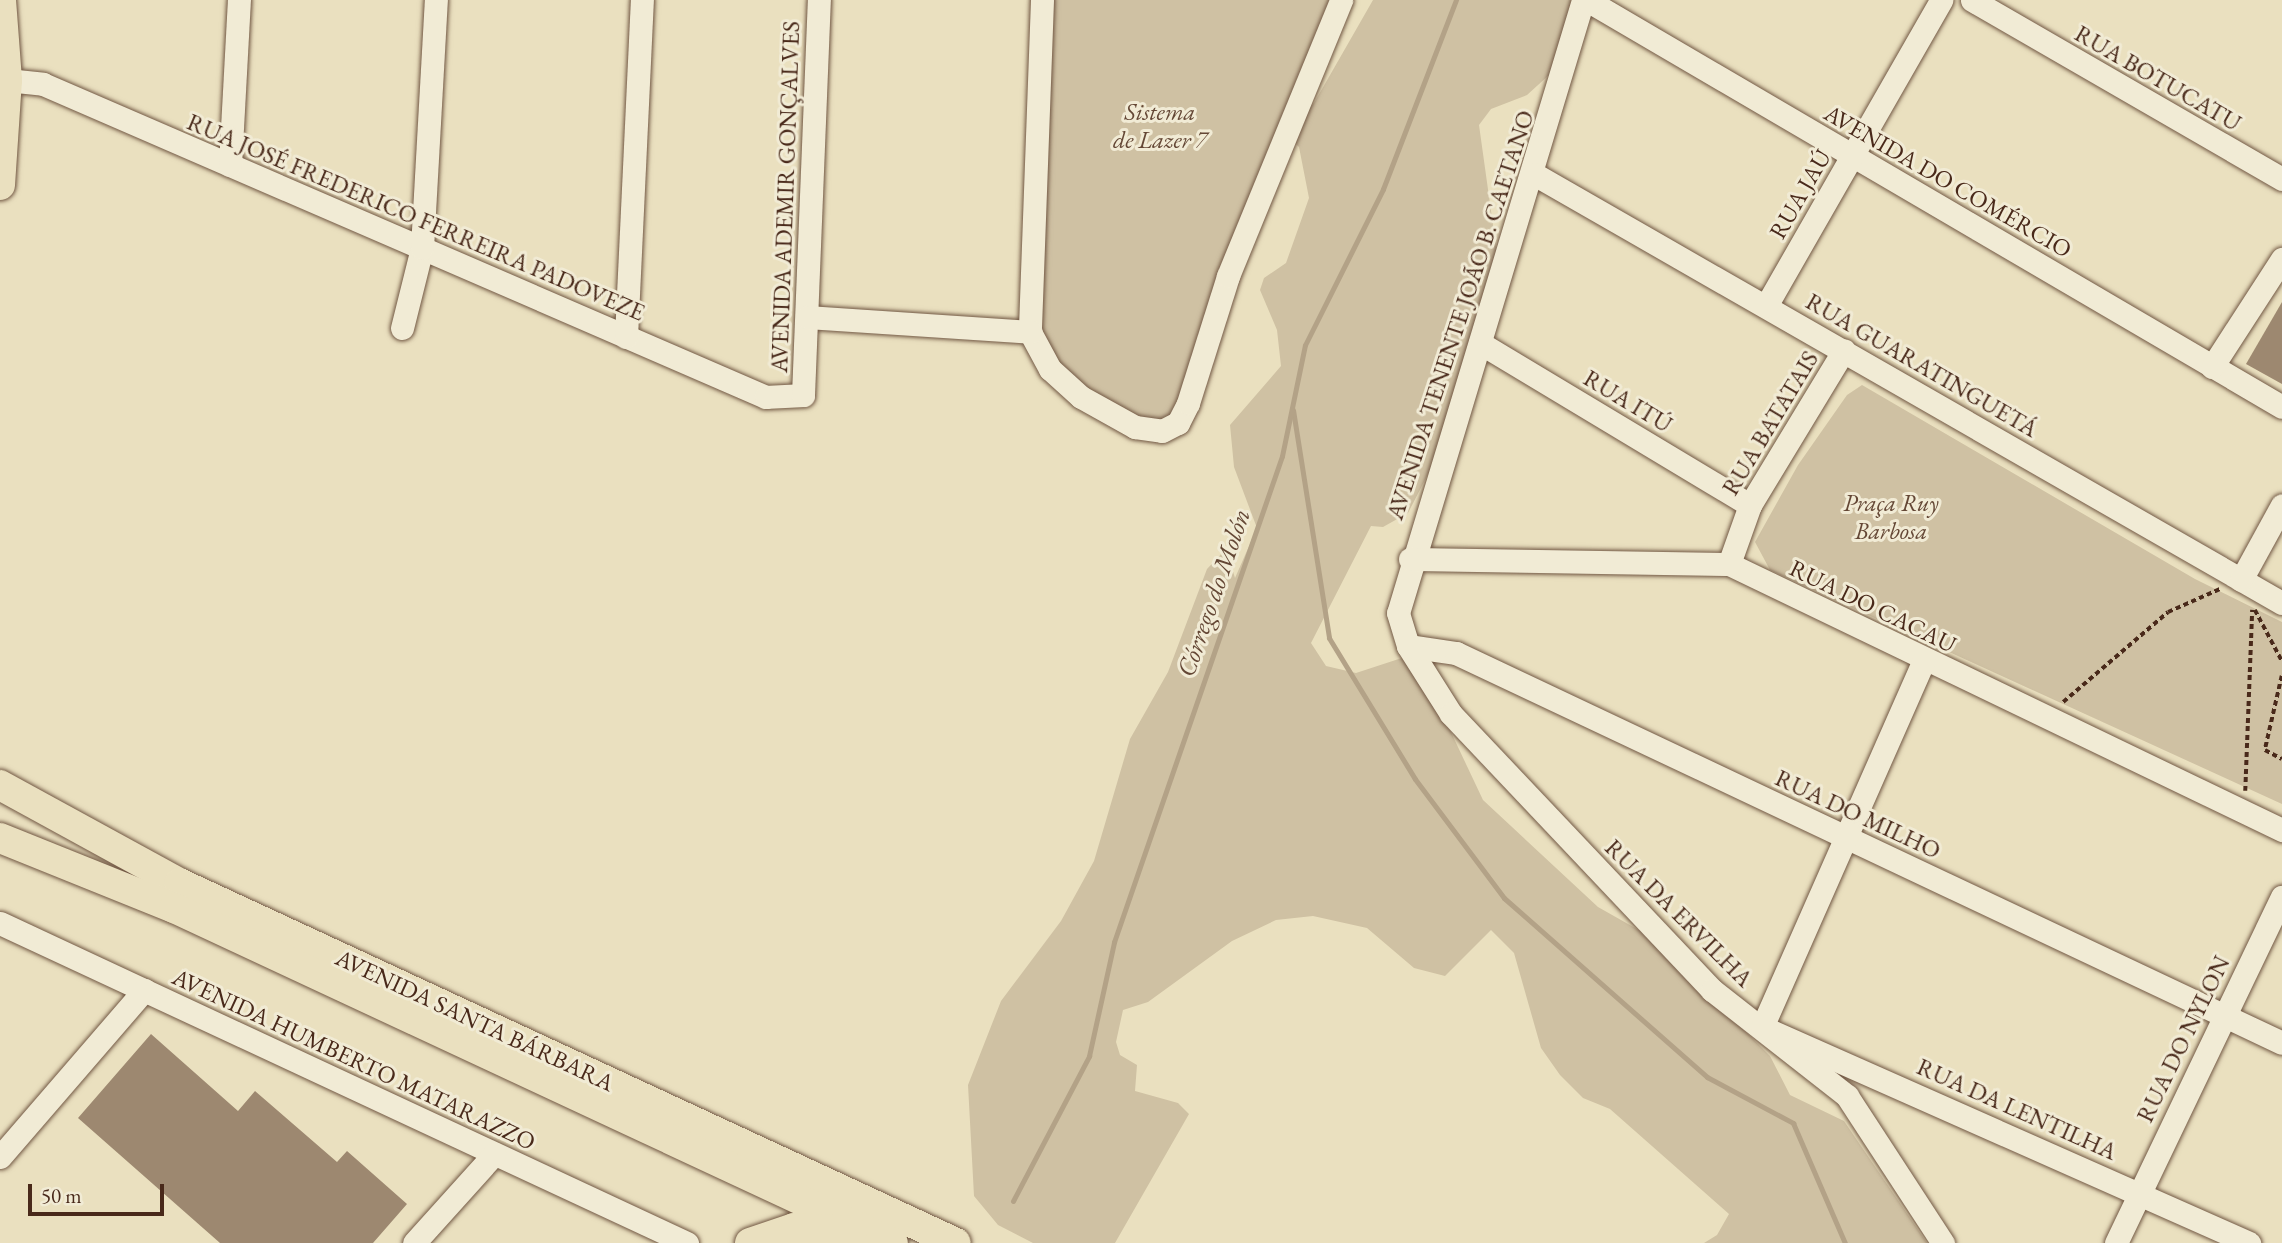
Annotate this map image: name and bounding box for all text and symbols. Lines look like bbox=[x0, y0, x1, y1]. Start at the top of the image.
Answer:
street label: RUA BOTUCATU bbox=[2070, 19, 2246, 137]
street label: AVENIDA ADEMIR GONÇALVES bbox=[764, 21, 806, 373]
park label: Sistema de Lazer 7 bbox=[1113, 98, 1207, 154]
street label: AVENIDA DO COMÉRCIO bbox=[1819, 98, 2077, 264]
street label: RUA JOSÉ FREDERICO FERREIRA PADOVEZE bbox=[183, 107, 649, 327]
street label: AVENIDA TENENTE JOÃO B. CAETANO bbox=[1380, 107, 1540, 523]
street label: RUA JAÚ bbox=[1763, 144, 1837, 244]
street label: RUA GUARATINGUETÁ bbox=[1801, 287, 2043, 443]
street label: RUA BATATAIS bbox=[1716, 346, 1824, 500]
street label: RUA ITÚ bbox=[1579, 363, 1677, 439]
park label: Praça Ruy Barbosa bbox=[1843, 489, 1939, 545]
water label: Córrego do Molón bbox=[1171, 505, 1257, 681]
street label: RUA DO CACAU bbox=[1785, 553, 1961, 659]
street label: RUA DO MILHO bbox=[1771, 763, 1945, 865]
street label: RUA DA ERVILHA bbox=[1599, 833, 1759, 993]
street label: AVENIDA SANTA BÁRBARA bbox=[331, 943, 619, 1097]
street label: RUA DO NYLON bbox=[2130, 951, 2236, 1127]
street label: AVENIDA HUMBERTO MATARAZZO bbox=[168, 962, 540, 1156]
street label: RUA DA LENTILHA bbox=[1913, 1052, 2121, 1166]
scale bar bbox=[32, 1170, 168, 1214]
text: 50 m bbox=[41, 1182, 82, 1209]

